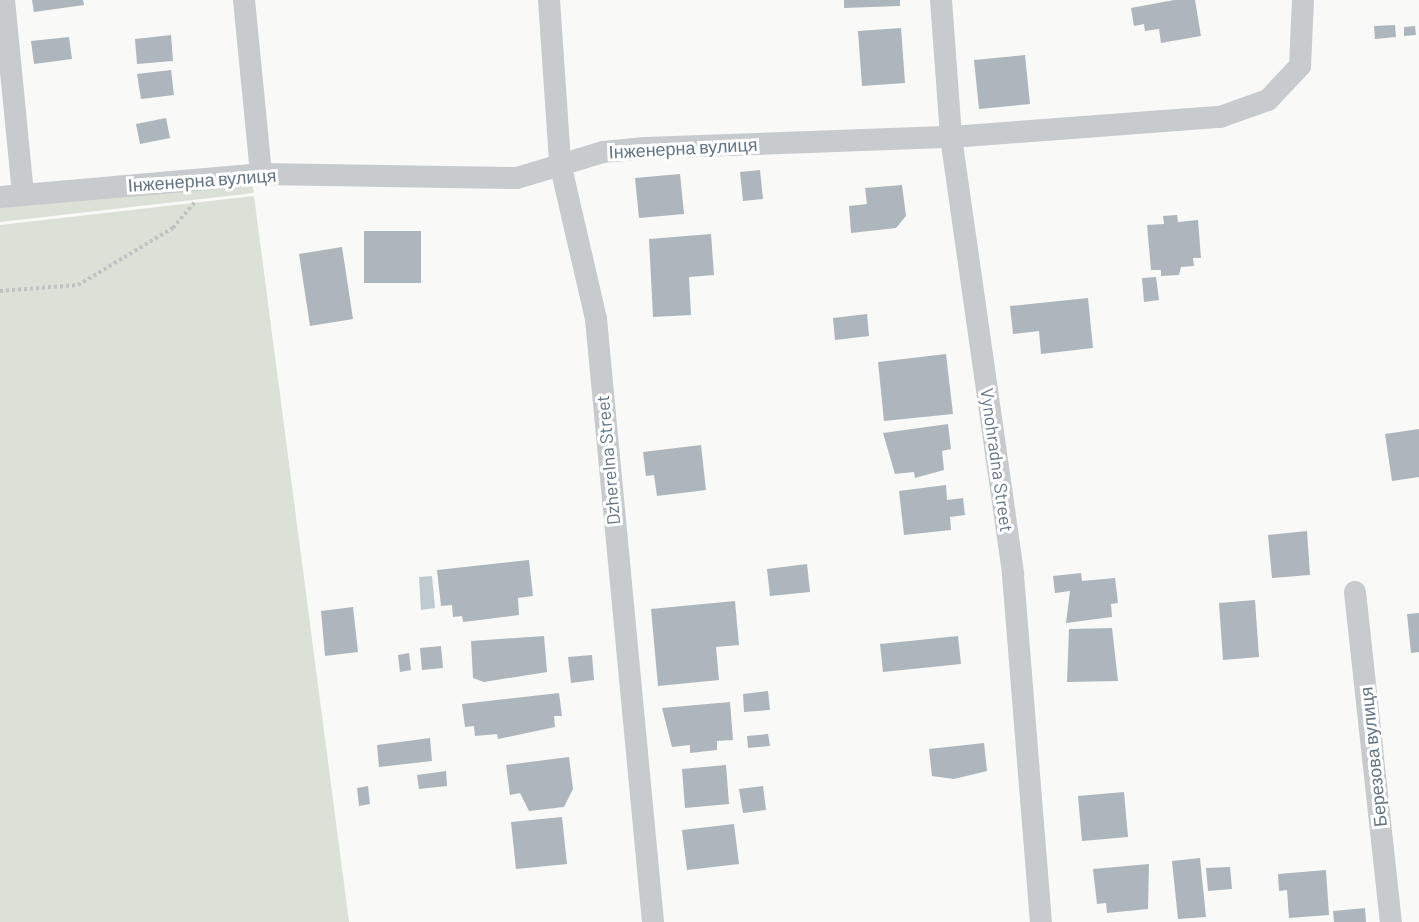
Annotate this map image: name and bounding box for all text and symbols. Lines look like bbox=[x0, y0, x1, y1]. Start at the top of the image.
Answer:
street label: Інженерна вулиця bbox=[608, 133, 758, 163]
street label: Інженерна вулиця bbox=[127, 164, 277, 196]
street label: Vynohradna Street bbox=[976, 387, 1018, 533]
street label: Dzherelna Street bbox=[592, 394, 624, 526]
street label: Березова вулиця bbox=[1355, 686, 1391, 828]

